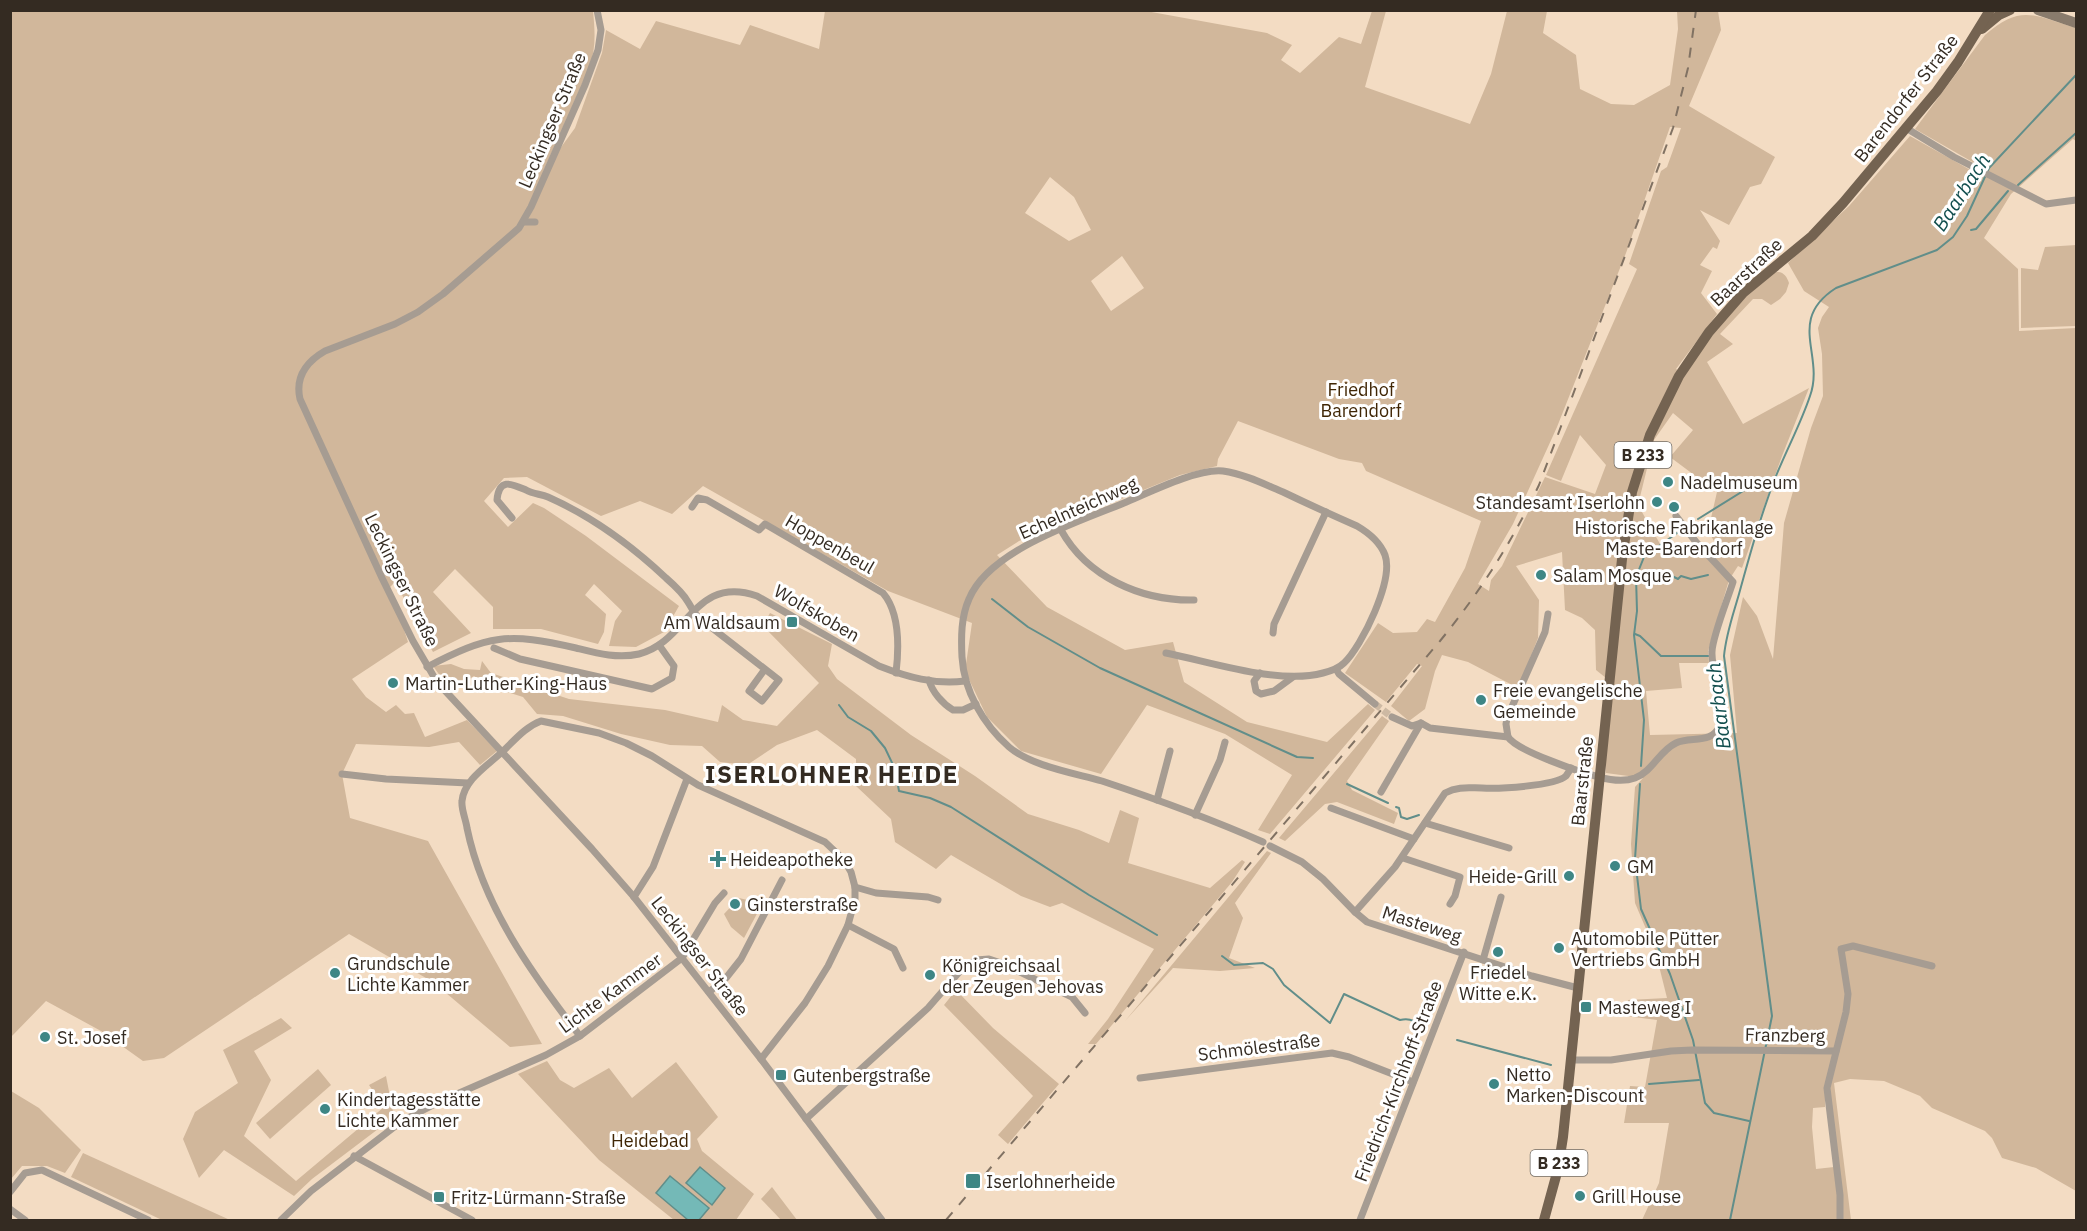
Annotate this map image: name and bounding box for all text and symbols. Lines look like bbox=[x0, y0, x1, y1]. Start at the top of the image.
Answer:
street label: Barendorfer Straße bbox=[1849, 29, 1963, 167]
street label: Leckingser Straße bbox=[513, 49, 591, 191]
water label: Baarbach bbox=[1926, 148, 1996, 236]
street label: Baarstraße bbox=[1705, 233, 1787, 311]
park label: Friedhof Barendorf bbox=[1320, 378, 1402, 422]
road number: B 233 bbox=[1614, 442, 1672, 468]
street label: Echelnteichweg bbox=[1015, 471, 1141, 544]
place label: Nadelmuseum bbox=[1680, 471, 1798, 494]
marker: Nadelmuseum bbox=[1661, 475, 1675, 489]
place label: Standesamt Iserlohn bbox=[1476, 491, 1645, 514]
marker: Standesamt Iserlohn bbox=[1650, 495, 1664, 509]
marker: Historische Fabrikanlage Maste-Barendorf bbox=[1667, 500, 1681, 514]
street label: Hoppenbeul bbox=[781, 509, 879, 579]
street label: Leckingser Straße bbox=[360, 510, 444, 650]
place label: Historische Fabrikanlage Maste-Barendorf bbox=[1575, 516, 1774, 560]
place label: Salam Mosque bbox=[1553, 564, 1672, 587]
marker: Salam Mosque bbox=[1534, 568, 1548, 582]
street label: Wolfskoben bbox=[770, 579, 864, 647]
place label: Am Waldsaum bbox=[663, 611, 780, 634]
marker: Am Waldsaum bbox=[785, 615, 799, 629]
water label: Baarbach bbox=[1699, 661, 1737, 751]
place label: Martin-Luther-King-Haus bbox=[405, 672, 607, 695]
marker: Martin-Luther-King-Haus bbox=[386, 676, 400, 690]
place label: Freie evangelische Gemeinde bbox=[1493, 679, 1643, 723]
marker: Freie evangelische Gemeinde bbox=[1474, 693, 1488, 707]
street label: Baarstraße bbox=[1566, 735, 1598, 827]
district label: ISERLOHNER HEIDE bbox=[705, 758, 959, 790]
place label: Heideapotheke bbox=[730, 848, 853, 871]
marker: Heideapotheke bbox=[711, 852, 725, 866]
place label: GM bbox=[1627, 855, 1654, 878]
marker: GM bbox=[1608, 859, 1622, 873]
place label: Heide-Grill bbox=[1469, 865, 1557, 888]
marker: Heide-Grill bbox=[1562, 869, 1576, 883]
street label: Leckingser Straße bbox=[646, 892, 754, 1020]
place label: Ginsterstraße bbox=[747, 893, 858, 916]
marker: Ginsterstraße bbox=[728, 897, 742, 911]
street label: Masteweg bbox=[1379, 900, 1465, 948]
place label: Automobile Pütter Vertriebs GmbH bbox=[1571, 927, 1719, 971]
marker: Automobile Pütter Vertriebs GmbH bbox=[1552, 941, 1566, 955]
marker: Friedel Witte e.K. bbox=[1491, 945, 1505, 959]
street label: Lichte Kammer bbox=[554, 948, 666, 1038]
place label: Grundschule Lichte Kammer bbox=[347, 952, 469, 996]
place label: Königreichsaal der Zeugen Jehovas bbox=[942, 954, 1104, 998]
place label: Friedel Witte e.K. bbox=[1459, 961, 1537, 1005]
marker: Grundschule Lichte Kammer bbox=[328, 966, 342, 980]
marker: Königreichsaal der Zeugen Jehovas bbox=[923, 968, 937, 982]
street label: Friedrich-Kirchhoff-Straße bbox=[1349, 977, 1447, 1185]
place label: Masteweg I bbox=[1598, 996, 1691, 1019]
marker: Masteweg I bbox=[1579, 1000, 1593, 1014]
street label: Franzberg bbox=[1745, 1023, 1826, 1047]
place label: St. Josef bbox=[57, 1026, 127, 1049]
street label: Schmölestraße bbox=[1197, 1028, 1321, 1066]
marker: St. Josef bbox=[38, 1030, 52, 1044]
place label: Netto Marken-Discount bbox=[1506, 1063, 1644, 1107]
place label: Gutenbergstraße bbox=[793, 1064, 931, 1087]
marker: Gutenbergstraße bbox=[774, 1068, 788, 1082]
marker: Netto Marken-Discount bbox=[1487, 1077, 1501, 1091]
place label: Kindertagesstätte Lichte Kammer bbox=[337, 1088, 481, 1132]
marker: Kindertagesstätte Lichte Kammer bbox=[318, 1102, 332, 1116]
park label: Heidebad bbox=[611, 1129, 689, 1152]
road number: B 233 bbox=[1530, 1150, 1588, 1176]
place label: Iserlohnerheide bbox=[986, 1170, 1115, 1193]
marker: Iserlohnerheide bbox=[964, 1172, 982, 1190]
place label: Grill House bbox=[1592, 1185, 1681, 1208]
place label: Fritz-Lürmann-Straße bbox=[451, 1186, 626, 1209]
marker: Grill House bbox=[1573, 1189, 1587, 1203]
marker: Fritz-Lürmann-Straße bbox=[432, 1190, 446, 1204]

